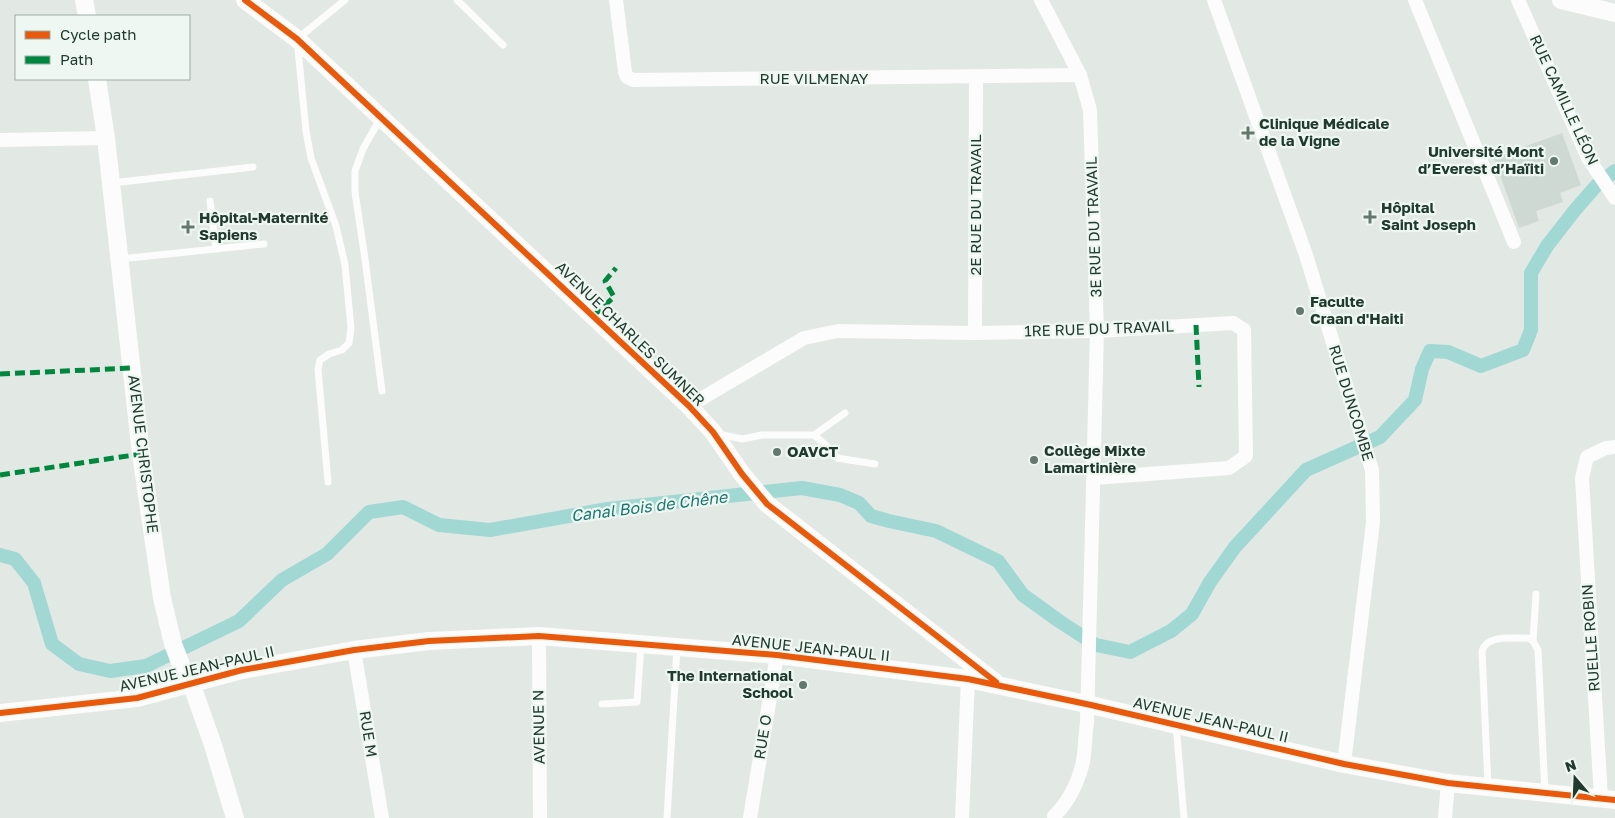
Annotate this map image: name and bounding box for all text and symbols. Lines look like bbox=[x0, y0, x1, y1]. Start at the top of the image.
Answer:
legend bbox=[15, 15, 190, 80]
text: Cycle path bbox=[60, 25, 136, 43]
street label: RUE CAMILLE LÉON bbox=[1527, 32, 1603, 168]
text: Path bbox=[60, 50, 93, 68]
street label: RUE VILMENAY bbox=[760, 69, 869, 87]
place label: Clinique Médicale de la Vigne bbox=[1259, 114, 1390, 149]
marker: Clinique Médicale de la Vigne bbox=[1241, 126, 1255, 140]
street label: 2E RUE DU TRAVAIL bbox=[966, 134, 984, 275]
place label: Université Mont d’Everest d’Haïiti bbox=[1418, 142, 1544, 177]
marker: Université Mont d’Everest d’Haïiti bbox=[1548, 155, 1560, 167]
street label: 3E RUE DU TRAVAIL bbox=[1082, 156, 1104, 298]
place label: Hôpital Saint Joseph bbox=[1381, 198, 1476, 233]
place label: Hôpital-Maternité Sapiens bbox=[199, 208, 329, 243]
marker: Hôpital Saint Joseph bbox=[1363, 210, 1377, 224]
marker: Hôpital-Maternité Sapiens bbox=[181, 220, 195, 234]
street label: AVENUE CHARLES SUMNER bbox=[552, 257, 709, 409]
place label: Faculte Craan d'Haiti bbox=[1310, 292, 1404, 327]
marker: Faculte Craan d'Haiti bbox=[1294, 305, 1306, 317]
street label: 1RE RUE DU TRAVAIL bbox=[1024, 316, 1175, 340]
street label: RUE DUNCOMBE bbox=[1326, 343, 1378, 463]
street label: AVENUE CHRISTOPHE bbox=[125, 374, 163, 534]
place label: Collège Mixte Lamartinière bbox=[1044, 441, 1146, 476]
place label: OAVCT bbox=[787, 442, 839, 460]
marker: OAVCT bbox=[771, 446, 783, 458]
marker: Collège Mixte Lamartinière bbox=[1028, 454, 1040, 466]
water label: Canal Bois de Chêne bbox=[570, 486, 730, 526]
street label: RUELLE ROBIN bbox=[1577, 584, 1603, 692]
street label: AVENUE JEAN-PAUL II bbox=[731, 630, 891, 664]
street label: AVENUE JEAN-PAUL II bbox=[117, 641, 276, 695]
place label: The International School bbox=[667, 666, 793, 701]
marker: The International School bbox=[797, 679, 809, 691]
street label: AVENUE N bbox=[528, 690, 548, 764]
street label: AVENUE JEAN-PAUL II bbox=[1132, 692, 1291, 746]
street label: RUE M bbox=[356, 709, 382, 758]
street label: RUE O bbox=[750, 713, 774, 760]
north arrow bbox=[1550, 753, 1600, 803]
text: N bbox=[1563, 755, 1578, 775]

